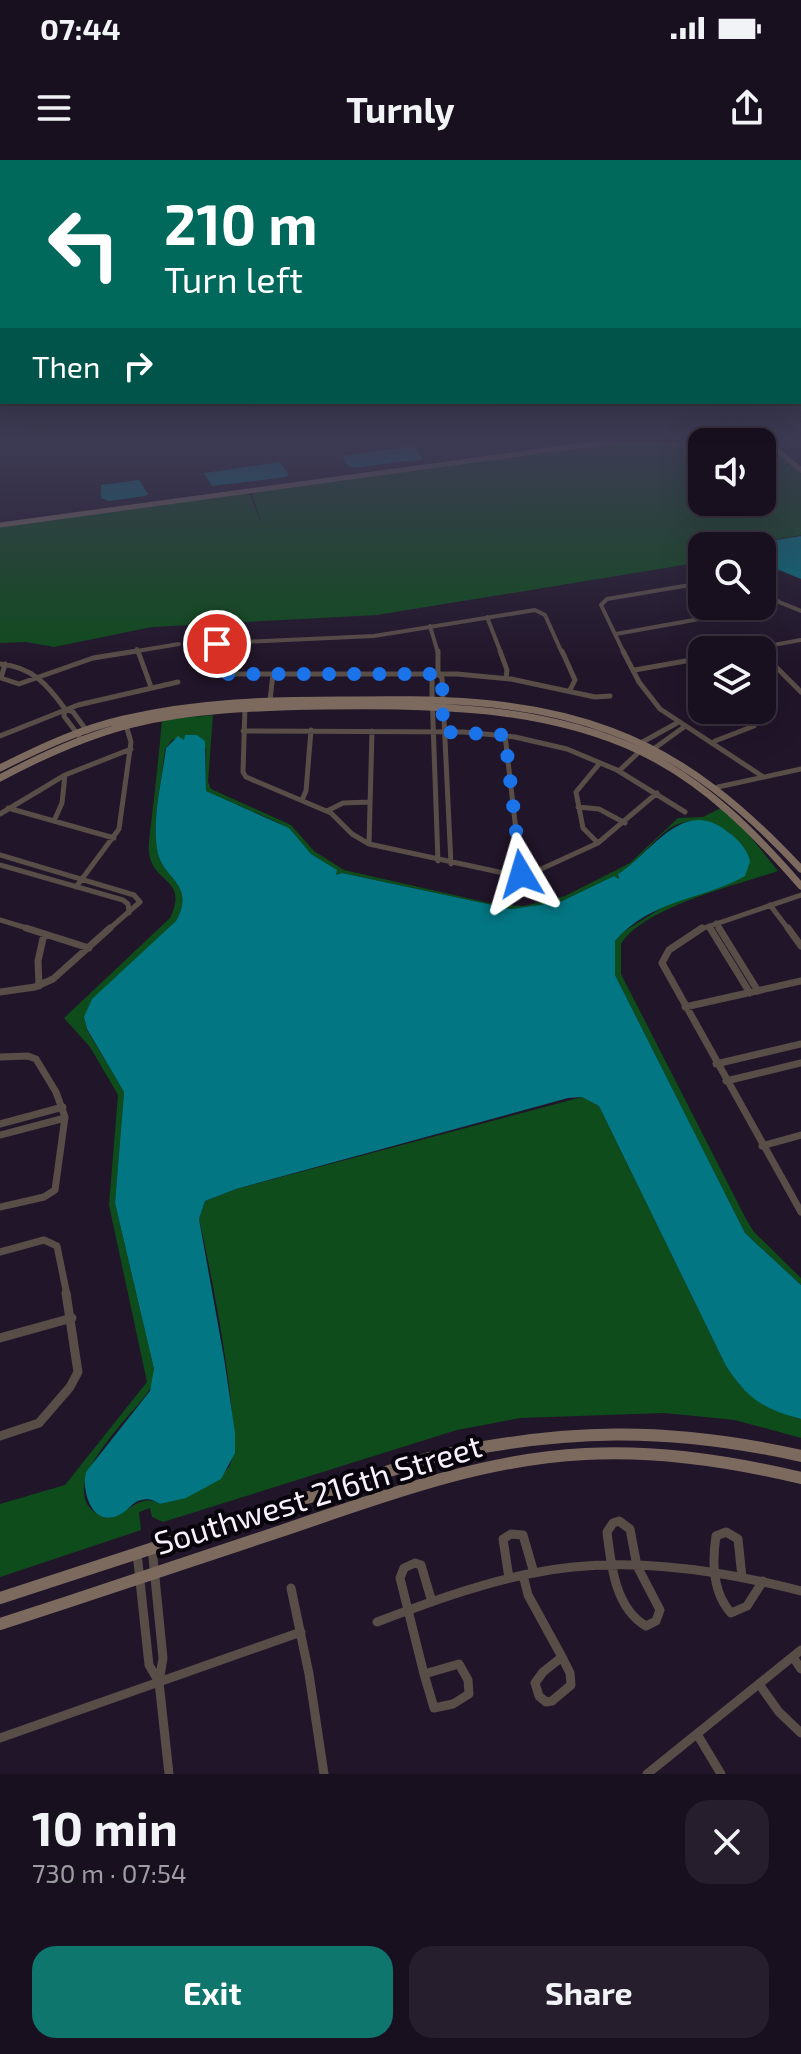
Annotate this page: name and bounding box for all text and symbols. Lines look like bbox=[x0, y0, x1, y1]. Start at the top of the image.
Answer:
text: 07:44 bbox=[40, 10, 121, 46]
icon: menu bbox=[32, 86, 76, 130]
icon: share bbox=[725, 86, 769, 130]
text: Turnly bbox=[346, 87, 455, 130]
text: 210 m bbox=[164, 189, 318, 256]
icon: left bbox=[32, 192, 136, 296]
text: Turn left bbox=[164, 257, 303, 300]
icon: right bbox=[116, 344, 160, 388]
text: Then bbox=[32, 348, 100, 384]
map controls bbox=[688, 428, 776, 724]
button: sound bbox=[688, 428, 776, 516]
button: search bbox=[688, 532, 776, 620]
pin bbox=[183, 610, 251, 678]
icon: arrive bbox=[195, 622, 239, 666]
button: layers bbox=[688, 636, 776, 724]
position arrow bbox=[479, 832, 563, 916]
street label: Southwest 216th Street bbox=[149, 1425, 486, 1561]
text: 10 min bbox=[32, 1798, 178, 1856]
button: close bbox=[685, 1800, 769, 1884]
text: 730 m · 07:54 bbox=[32, 1857, 187, 1888]
button: Exit bbox=[32, 1946, 393, 2038]
button: Share bbox=[409, 1946, 769, 2038]

